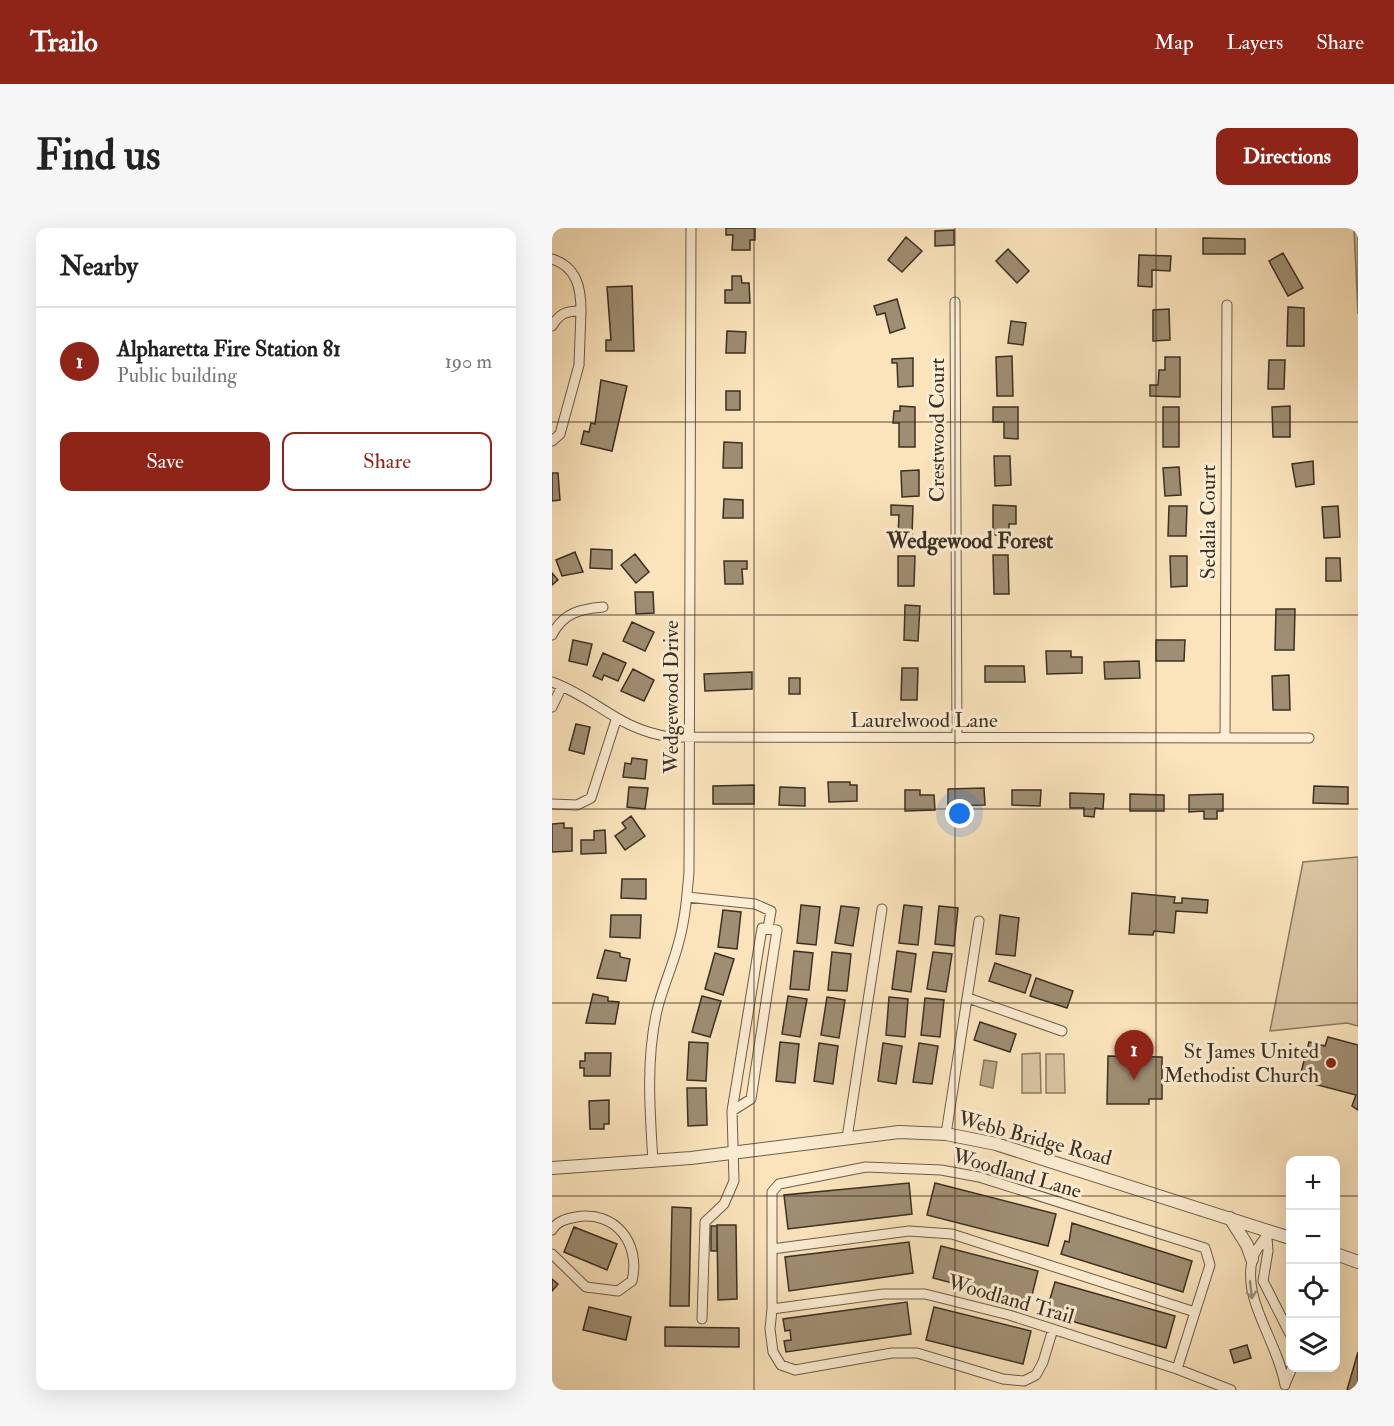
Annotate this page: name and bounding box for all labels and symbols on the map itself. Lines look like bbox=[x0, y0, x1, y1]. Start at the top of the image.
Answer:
street label: Crestwood Court bbox=[924, 358, 951, 502]
street label: Sedalia Court bbox=[1195, 465, 1222, 579]
district label: Wedgewood Forest bbox=[886, 527, 1054, 556]
street label: Wedgewood Drive bbox=[658, 620, 685, 775]
street label: Laurelwood Lane bbox=[850, 707, 998, 734]
your location bbox=[945, 799, 974, 828]
pin: 1 bbox=[1114, 1030, 1154, 1080]
place label: St James United Methodist Church bbox=[1164, 1038, 1320, 1089]
marker: St James United Methodist Church bbox=[1324, 1056, 1338, 1070]
street label: Webb Bridge Road bbox=[954, 1105, 1115, 1172]
street label: Woodland Lane bbox=[948, 1142, 1085, 1205]
street label: Woodland Trail bbox=[944, 1268, 1078, 1331]
one-way arrow bbox=[1246, 1280, 1257, 1300]

